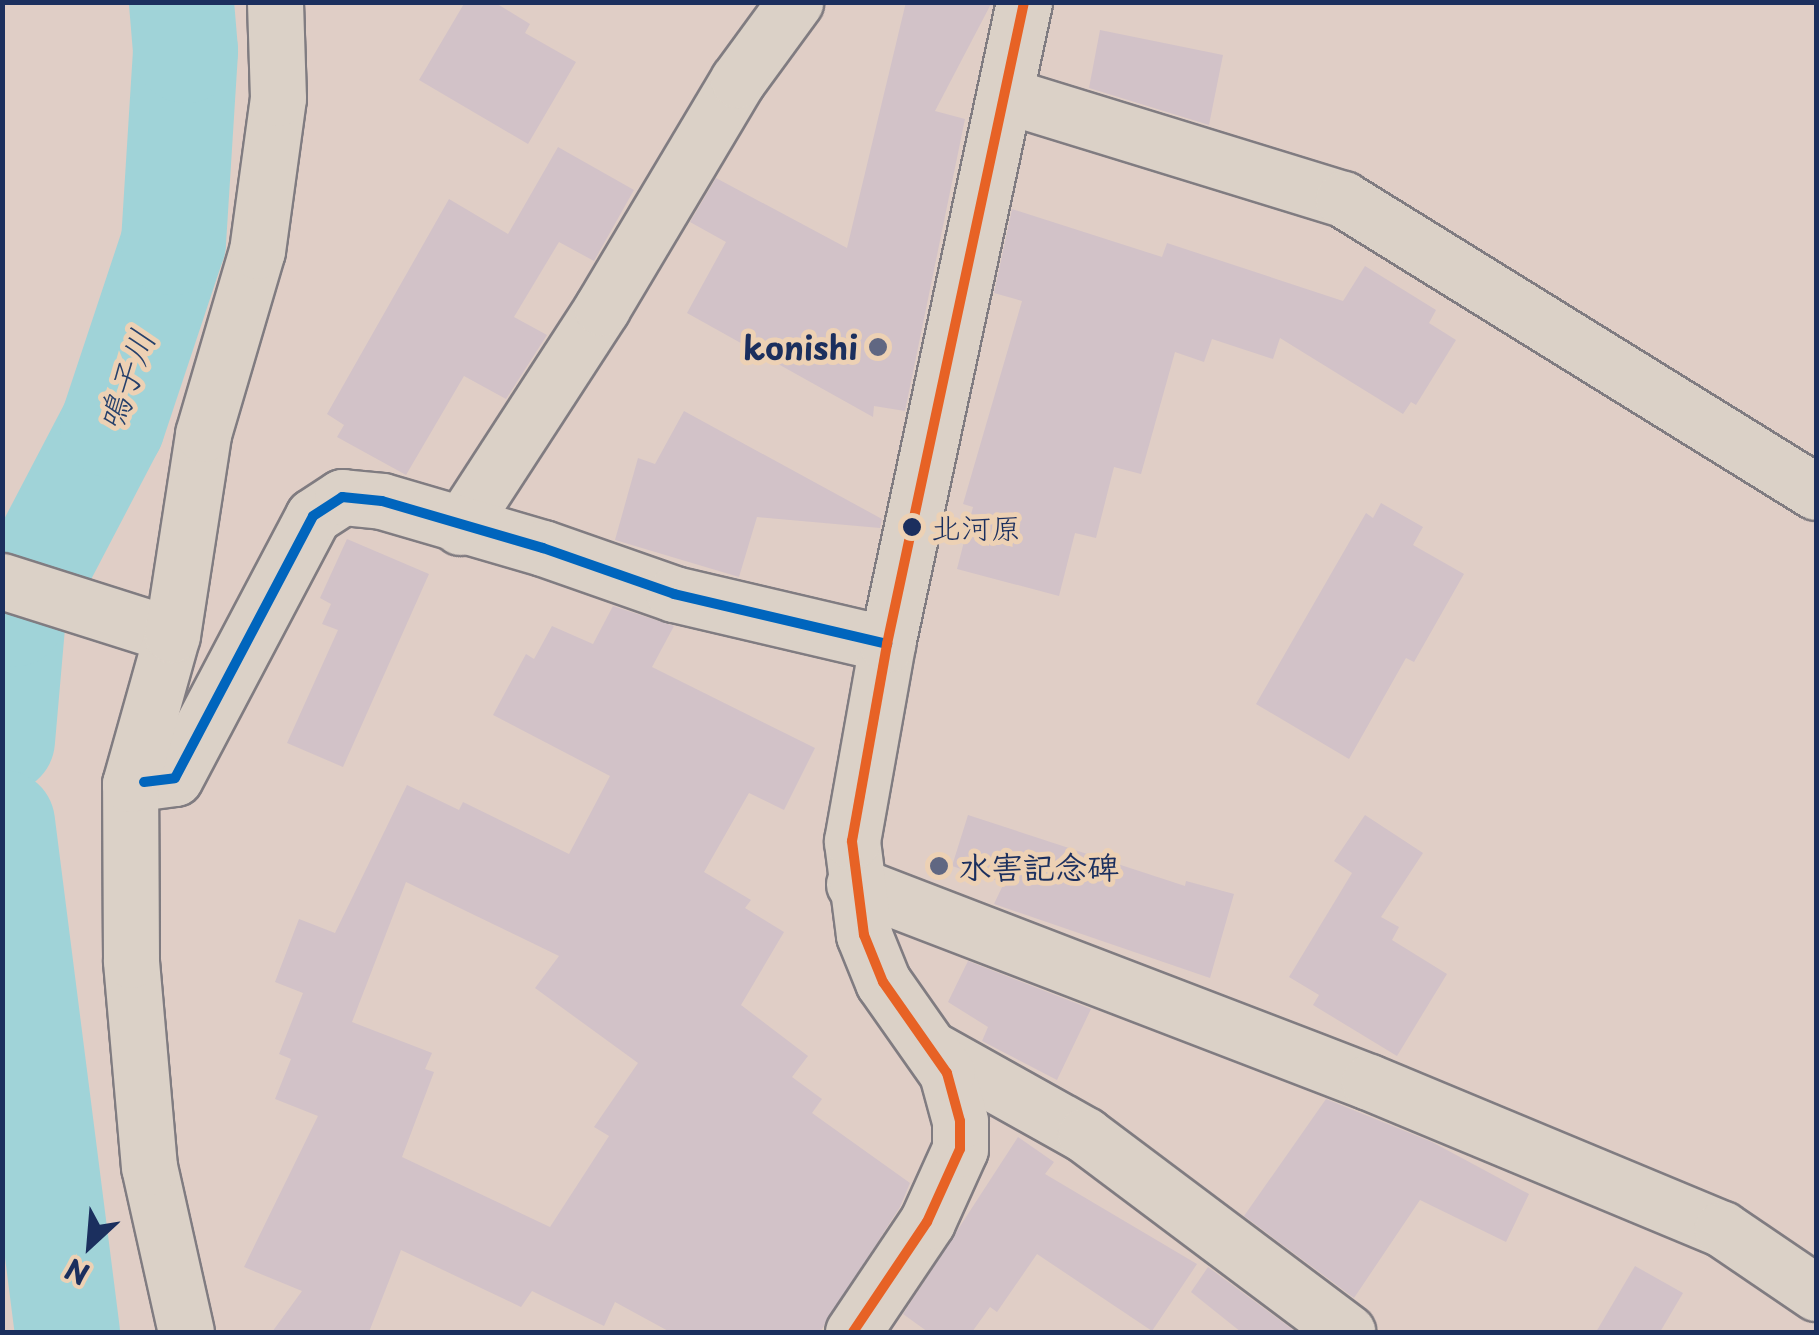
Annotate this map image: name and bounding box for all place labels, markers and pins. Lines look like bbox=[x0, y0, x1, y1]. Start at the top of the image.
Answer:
place label: konishi bbox=[743, 328, 858, 366]
marker: konishi bbox=[867, 336, 889, 358]
place label: 北河原 bbox=[931, 509, 1021, 545]
marker: 北河原 bbox=[902, 517, 922, 537]
place label: 水害記念碑 bbox=[959, 847, 1119, 885]
marker: 水害記念碑 bbox=[928, 855, 950, 877]

